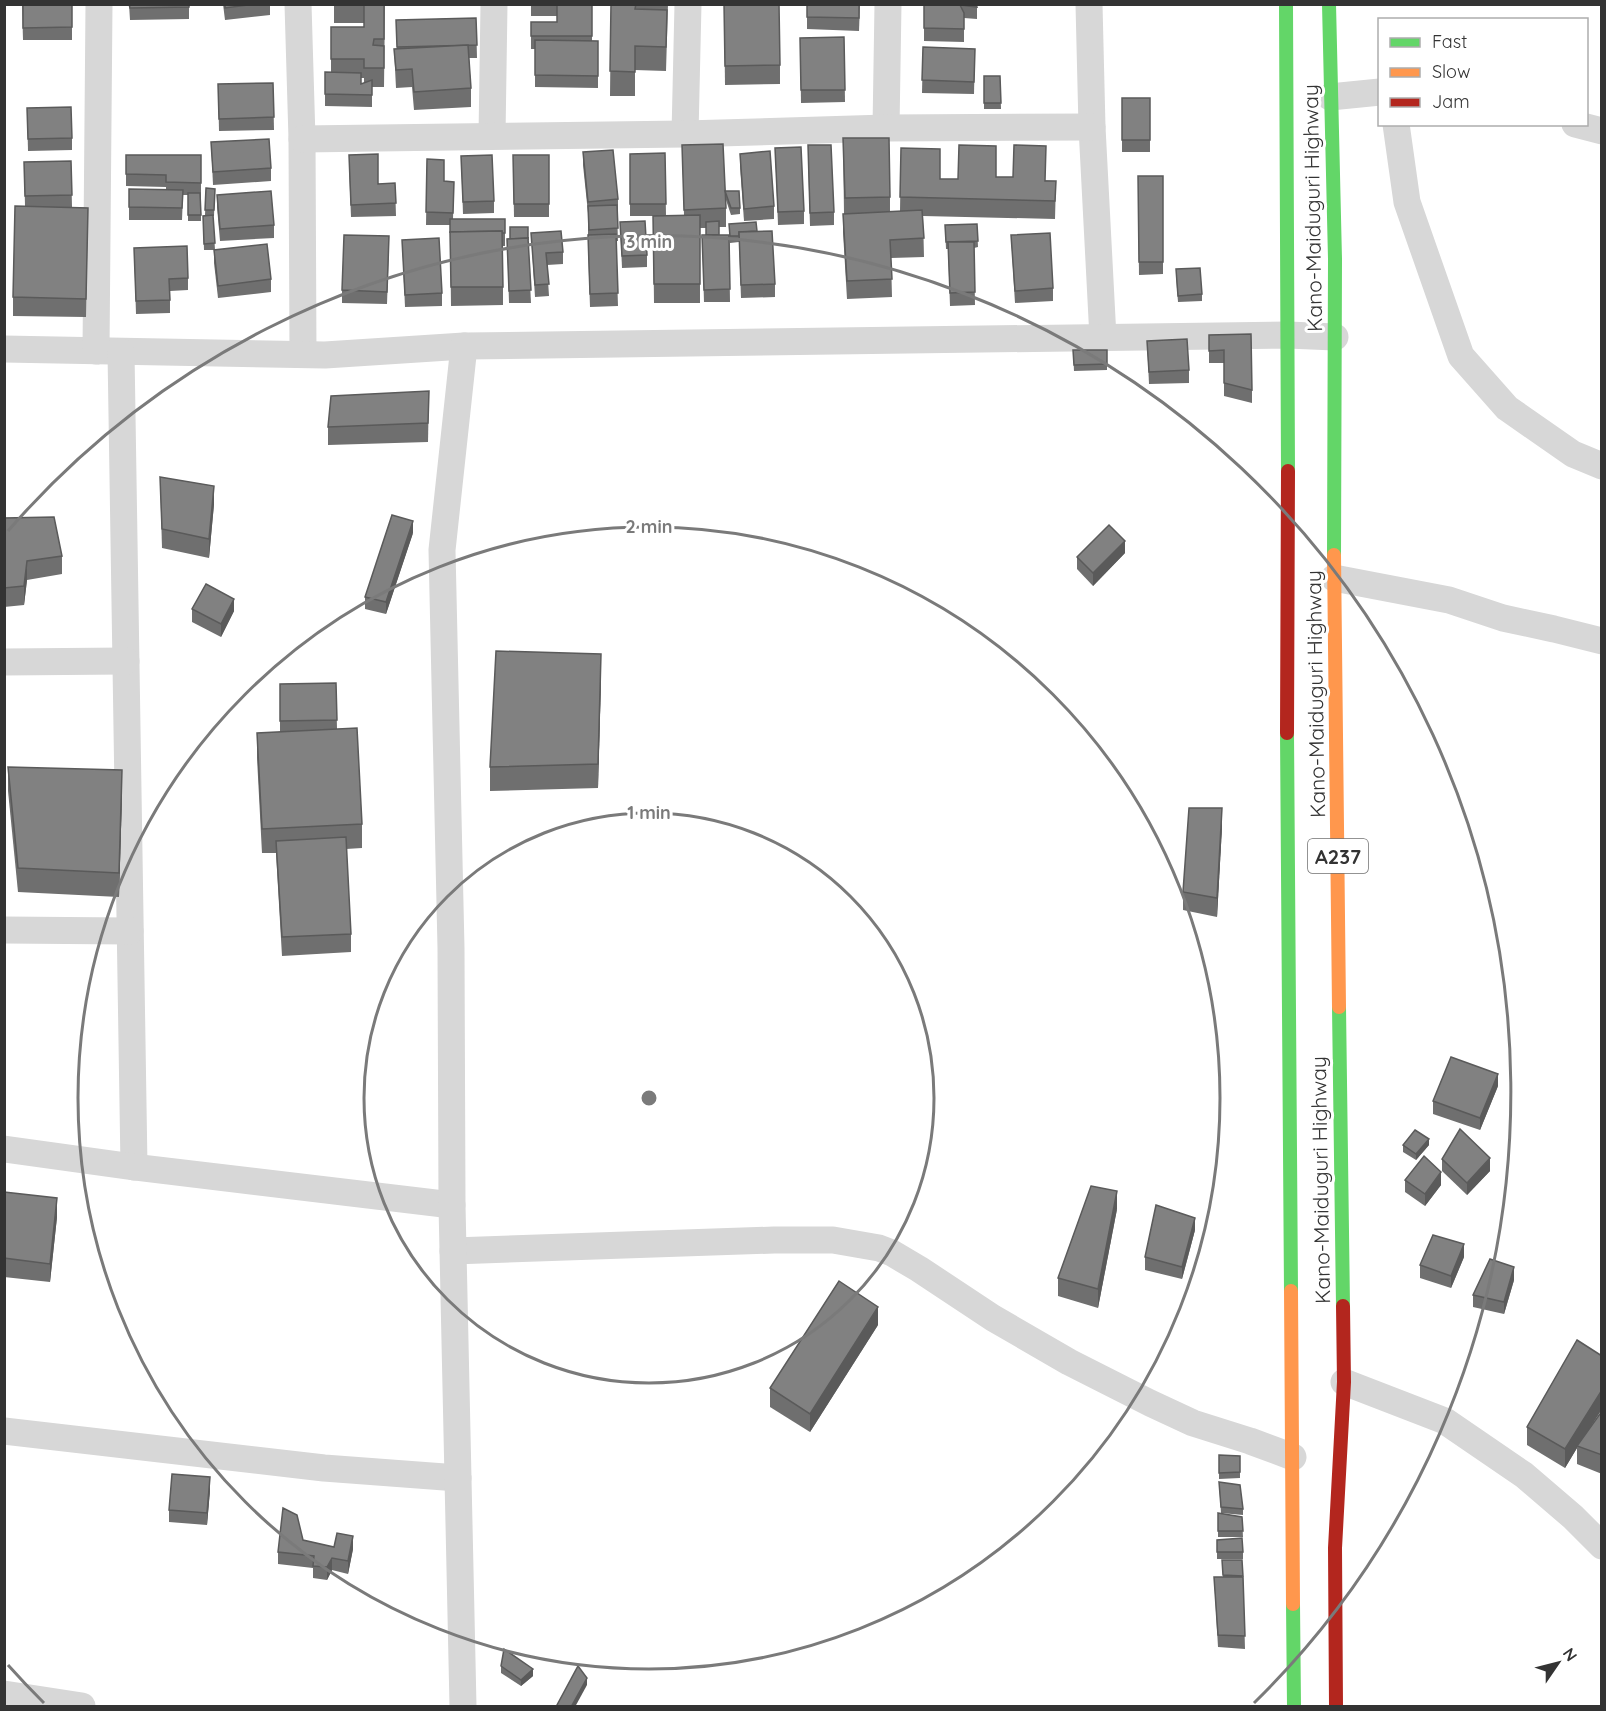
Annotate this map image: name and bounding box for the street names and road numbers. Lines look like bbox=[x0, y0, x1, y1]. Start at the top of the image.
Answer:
street label: Kano-Maiduguri Highway bbox=[1297, 84, 1327, 332]
street label: Kano-Maiduguri Highway bbox=[1300, 570, 1330, 818]
road number: A237 bbox=[1308, 839, 1368, 873]
street label: Kano-Maiduguri Highway bbox=[1305, 1056, 1335, 1304]

